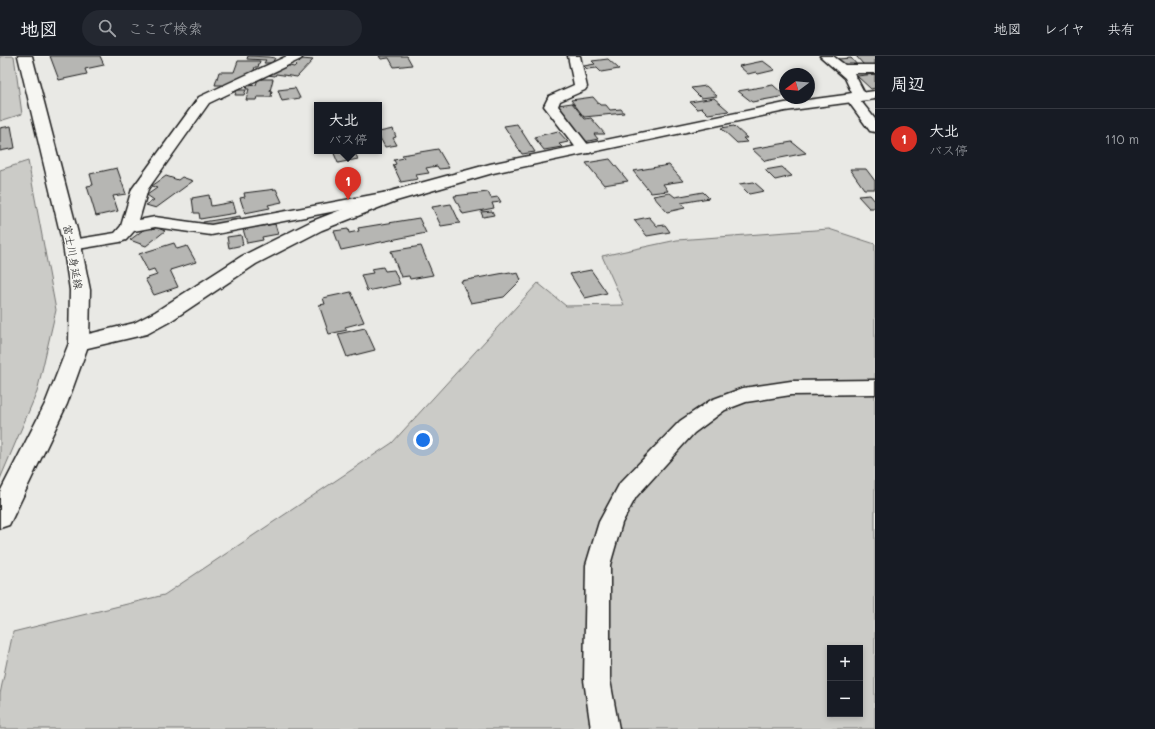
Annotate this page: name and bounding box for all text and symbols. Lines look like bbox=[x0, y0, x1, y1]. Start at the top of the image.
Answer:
search box bbox=[82, 10, 362, 46]
text: 地図 bbox=[20, 16, 58, 41]
icon: search bbox=[96, 17, 118, 39]
text: ここで検索 bbox=[128, 18, 203, 38]
text: 地図 bbox=[994, 19, 1022, 38]
text: レイヤ bbox=[1044, 19, 1085, 38]
text: 共有 bbox=[1107, 19, 1135, 38]
north arrow bbox=[779, 68, 815, 104]
text: 周辺 bbox=[891, 72, 925, 94]
popup bbox=[314, 102, 382, 154]
text: 大北 bbox=[328, 109, 359, 129]
text: 大北 bbox=[929, 120, 959, 140]
text: バス停 bbox=[328, 130, 368, 147]
text: 1 bbox=[901, 130, 907, 147]
text: 110 m bbox=[1105, 130, 1139, 147]
text: バス停 bbox=[929, 141, 968, 158]
pin: 1 bbox=[335, 167, 361, 200]
street label: 富士川身延線 bbox=[60, 223, 87, 291]
your location bbox=[413, 430, 433, 450]
map controls bbox=[827, 645, 863, 717]
button: + bbox=[827, 645, 863, 681]
button: − bbox=[827, 681, 863, 717]

